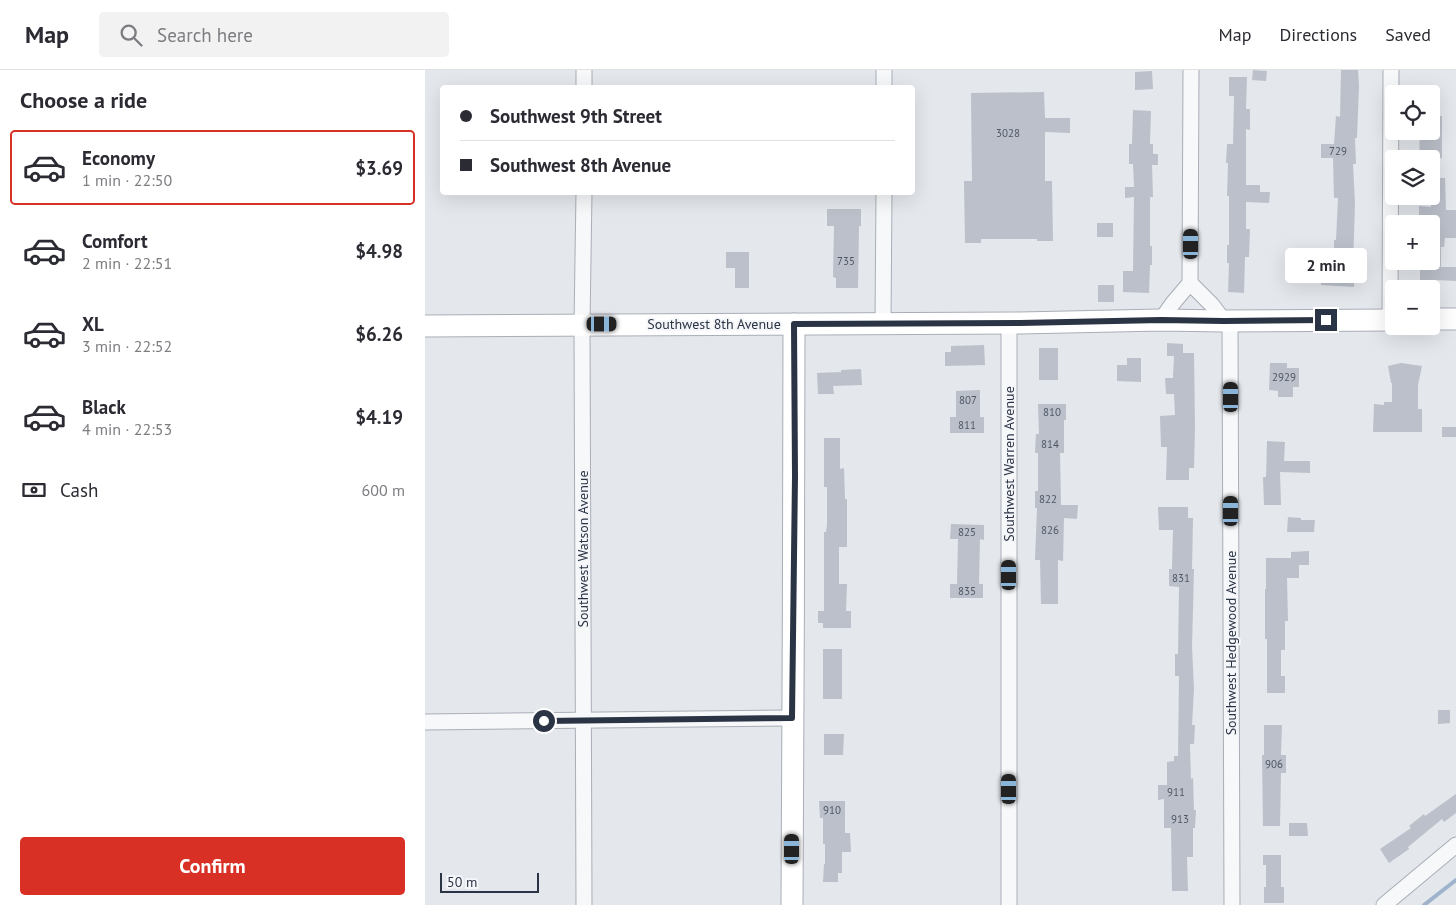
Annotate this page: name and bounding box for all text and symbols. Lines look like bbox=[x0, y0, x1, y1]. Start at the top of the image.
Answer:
search box bbox=[99, 12, 449, 57]
text: Map bbox=[25, 19, 69, 50]
icon: search bbox=[117, 21, 145, 49]
text: Search here bbox=[157, 23, 253, 47]
text: Map bbox=[1219, 23, 1251, 46]
text: Directions bbox=[1279, 23, 1357, 46]
text: Saved bbox=[1385, 23, 1431, 46]
map controls bbox=[1385, 85, 1440, 335]
button: locate bbox=[1385, 85, 1440, 140]
text: Choose a ride bbox=[20, 86, 147, 114]
text: Southwest 9th Street bbox=[490, 104, 662, 128]
house number: 3028 bbox=[996, 126, 1020, 140]
house number: 729 bbox=[1329, 144, 1347, 158]
icon: car bbox=[22, 145, 67, 190]
text: Economy bbox=[82, 146, 155, 170]
button: layers bbox=[1385, 150, 1440, 205]
text: Southwest 8th Avenue bbox=[490, 153, 671, 177]
text: $3.69 bbox=[355, 156, 403, 180]
text: 1 min · 22:50 bbox=[82, 170, 172, 190]
button: + bbox=[1385, 215, 1440, 270]
icon: car bbox=[22, 228, 67, 273]
text: Comfort bbox=[82, 229, 148, 253]
car bbox=[1183, 229, 1198, 259]
text: $4.98 bbox=[355, 239, 403, 263]
callout: 2 min bbox=[1285, 248, 1367, 282]
text: 2 min · 22:51 bbox=[82, 253, 172, 273]
house number: 735 bbox=[837, 254, 855, 268]
text: 2 min bbox=[1306, 255, 1346, 275]
button: − bbox=[1385, 280, 1440, 335]
route end bbox=[1315, 309, 1337, 331]
icon: car bbox=[22, 311, 67, 356]
text: XL bbox=[82, 312, 104, 336]
street label: Southwest 8th Avenue bbox=[647, 315, 781, 333]
car bbox=[587, 317, 617, 332]
text: $6.26 bbox=[355, 322, 403, 346]
text: 3 min · 22:52 bbox=[82, 336, 172, 356]
house number: 2929 bbox=[1272, 370, 1296, 384]
car bbox=[1223, 382, 1238, 412]
street label: Southwest Warren Avenue bbox=[1000, 386, 1018, 542]
house number: 807 bbox=[959, 393, 977, 407]
icon: car bbox=[22, 394, 67, 439]
text: Black bbox=[82, 395, 126, 419]
text: $4.19 bbox=[355, 405, 403, 429]
house number: 810 bbox=[1043, 405, 1061, 419]
house number: 811 bbox=[958, 418, 976, 432]
text: 4 min · 22:53 bbox=[82, 419, 172, 439]
house number: 814 bbox=[1041, 437, 1059, 451]
street label: Southwest Watson Avenue bbox=[574, 470, 592, 628]
icon: cash bbox=[20, 476, 48, 504]
text: Cash bbox=[60, 478, 98, 502]
text: 600 m bbox=[362, 480, 405, 500]
house number: 822 bbox=[1039, 492, 1057, 506]
car bbox=[1223, 496, 1238, 526]
house number: 826 bbox=[1041, 523, 1059, 537]
house number: 825 bbox=[958, 525, 976, 539]
street label: Southwest Hedgewood Avenue bbox=[1222, 551, 1240, 735]
car bbox=[1001, 560, 1016, 590]
house number: 831 bbox=[1172, 571, 1190, 585]
house number: 835 bbox=[958, 584, 976, 598]
route start bbox=[533, 710, 555, 732]
house number: 906 bbox=[1265, 757, 1283, 771]
car bbox=[1001, 774, 1016, 804]
house number: 911 bbox=[1167, 785, 1185, 799]
house number: 910 bbox=[823, 803, 841, 817]
house number: 913 bbox=[1171, 812, 1189, 826]
car bbox=[784, 834, 799, 864]
button: Confirm bbox=[20, 837, 405, 895]
scale bar bbox=[440, 870, 539, 893]
text: 50 m bbox=[447, 873, 477, 891]

